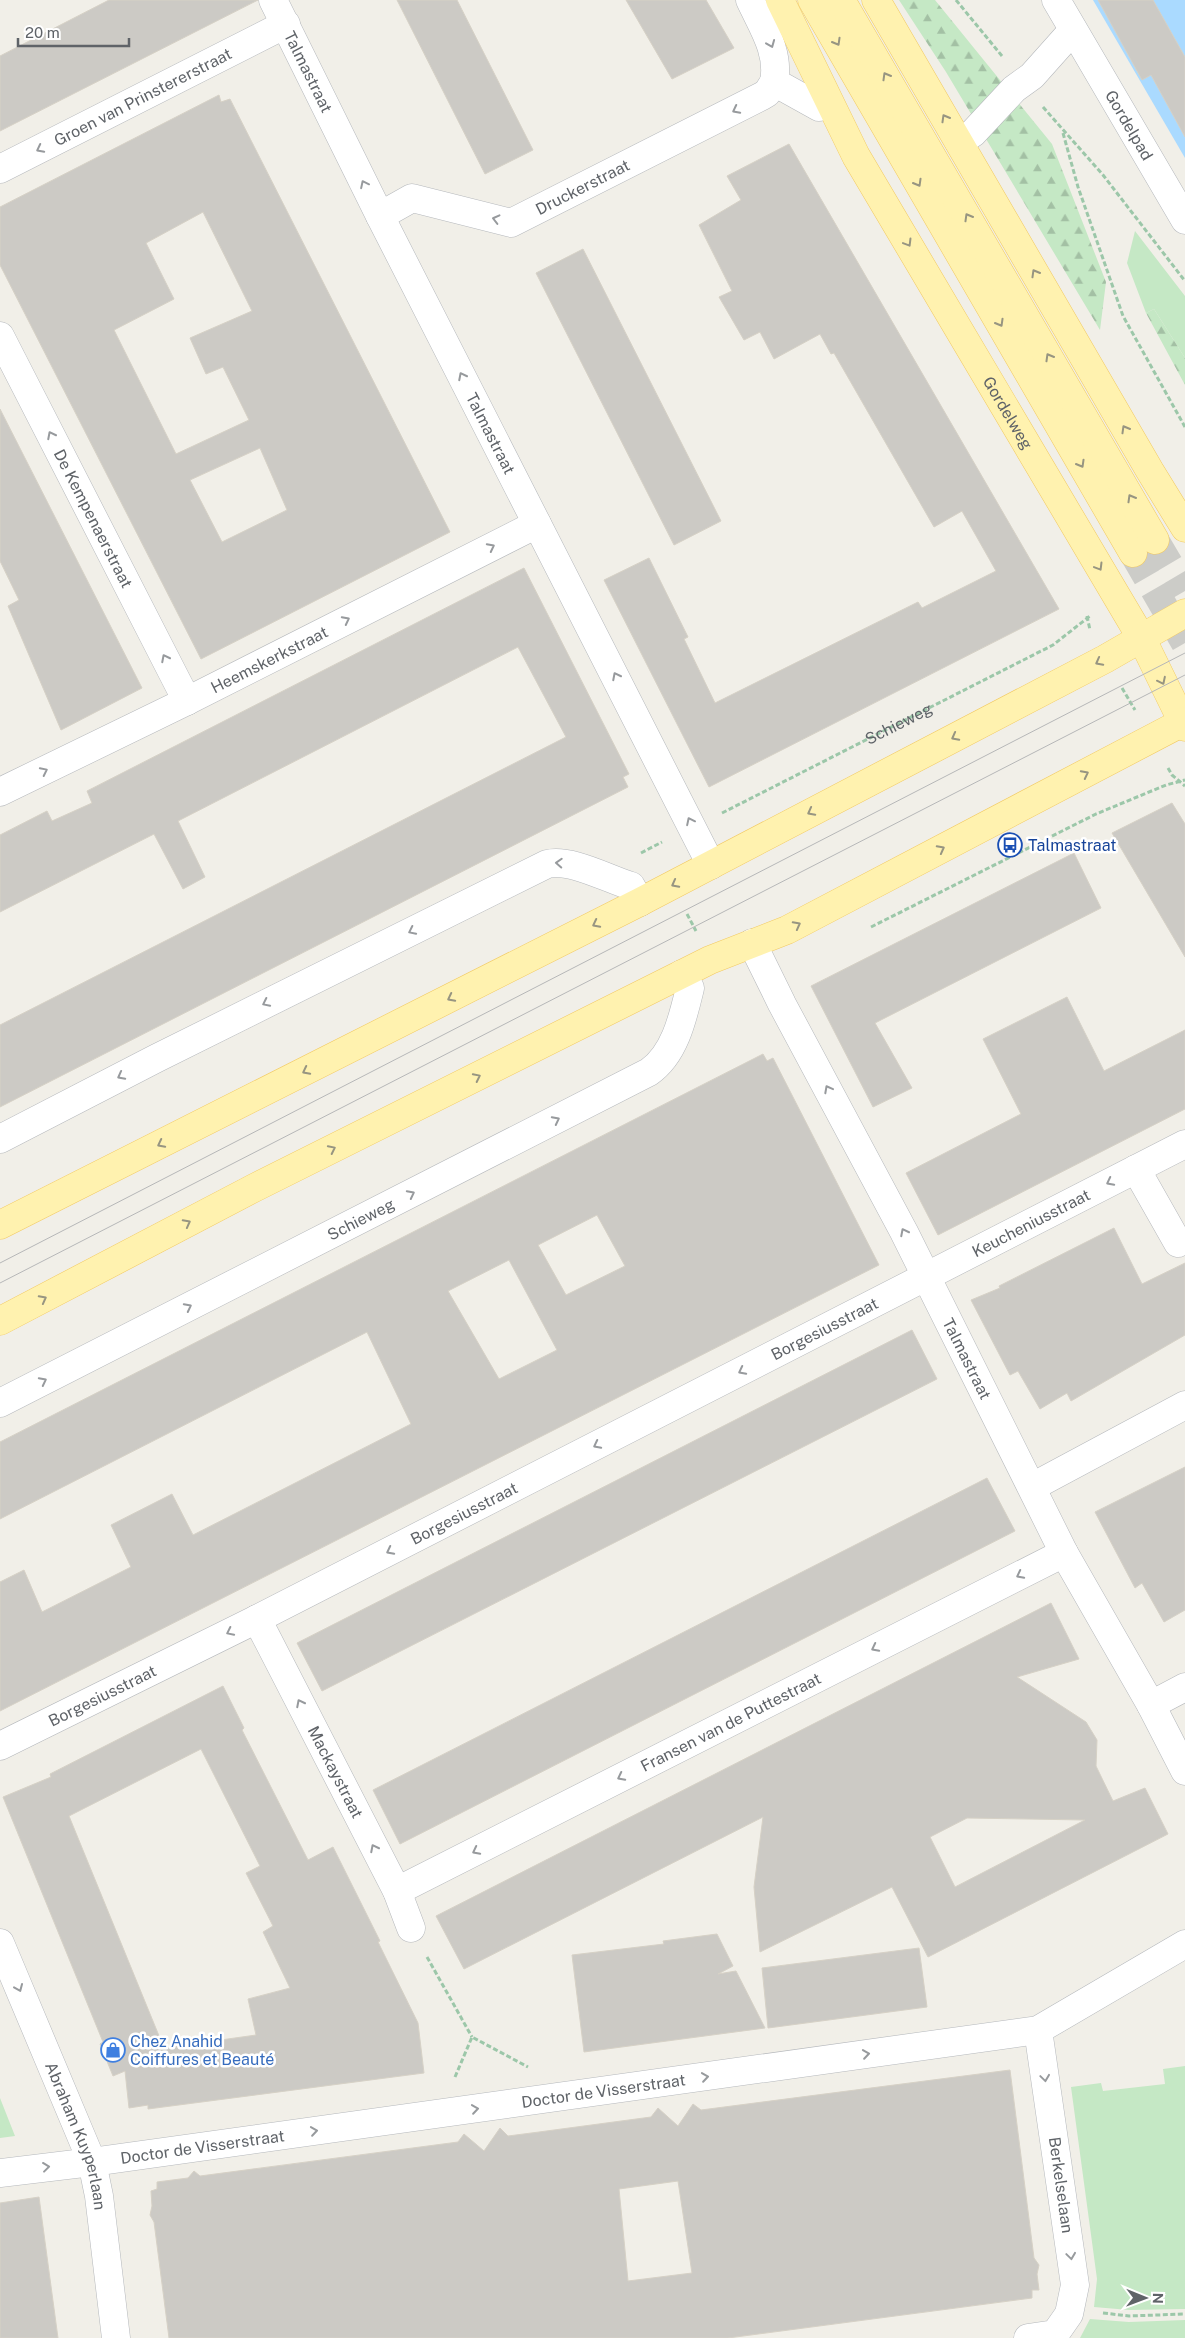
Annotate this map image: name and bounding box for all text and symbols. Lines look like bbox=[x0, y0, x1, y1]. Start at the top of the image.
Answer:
scale bar bbox=[18, 15, 129, 47]
text: 20 m bbox=[25, 24, 60, 41]
street label: Talmastraat bbox=[280, 28, 337, 116]
one-way arrow bbox=[830, 37, 840, 46]
one-way arrow bbox=[764, 39, 775, 48]
street label: Groen van Prinstererstraat bbox=[51, 44, 235, 150]
one-way arrow bbox=[883, 73, 893, 82]
street label: Gordelpad bbox=[1101, 87, 1157, 164]
one-way arrow bbox=[732, 104, 741, 114]
one-way arrow bbox=[941, 114, 951, 123]
one-way arrow bbox=[36, 143, 45, 153]
street label: Druckerstraat bbox=[532, 155, 633, 219]
one-way arrow bbox=[912, 177, 922, 186]
one-way arrow bbox=[360, 181, 370, 190]
one-way arrow bbox=[964, 213, 974, 222]
one-way arrow bbox=[491, 214, 500, 225]
one-way arrow bbox=[901, 238, 911, 247]
one-way arrow bbox=[1032, 270, 1042, 279]
one-way arrow bbox=[993, 318, 1003, 327]
one-way arrow bbox=[1046, 354, 1056, 363]
one-way arrow bbox=[458, 372, 468, 381]
street label: Gordelweg bbox=[979, 373, 1037, 453]
street label: Talmastraat bbox=[462, 390, 519, 477]
one-way arrow bbox=[1122, 426, 1132, 435]
one-way arrow bbox=[47, 432, 57, 441]
street label: De Kempenaerstraat bbox=[50, 446, 137, 591]
one-way arrow bbox=[1075, 459, 1085, 468]
one-way arrow bbox=[1127, 494, 1137, 503]
one-way arrow bbox=[486, 543, 495, 553]
one-way arrow bbox=[1093, 562, 1103, 571]
one-way arrow bbox=[341, 616, 350, 626]
street label: Heemskerkstraat bbox=[207, 622, 331, 697]
one-way arrow bbox=[161, 654, 171, 663]
one-way arrow bbox=[1095, 656, 1104, 666]
one-way arrow bbox=[612, 673, 622, 682]
one-way arrow bbox=[1156, 675, 1166, 684]
street label: Schieweg bbox=[862, 698, 935, 748]
one-way arrow bbox=[951, 731, 960, 741]
one-way arrow bbox=[39, 766, 48, 777]
one-way arrow bbox=[1080, 770, 1089, 780]
one-way arrow bbox=[807, 806, 816, 816]
one-way arrow bbox=[686, 817, 696, 826]
bus stop icon: Talmastraat bbox=[997, 832, 1023, 858]
place label: Talmastraat bbox=[1028, 836, 1116, 855]
one-way arrow bbox=[936, 846, 945, 856]
one-way arrow bbox=[554, 858, 562, 869]
one-way arrow bbox=[672, 877, 681, 887]
one-way arrow bbox=[592, 918, 601, 928]
one-way arrow bbox=[792, 921, 801, 931]
one-way arrow bbox=[408, 925, 417, 935]
one-way arrow bbox=[447, 991, 456, 1002]
one-way arrow bbox=[263, 997, 272, 1007]
one-way arrow bbox=[302, 1065, 311, 1075]
one-way arrow bbox=[118, 1070, 127, 1080]
one-way arrow bbox=[472, 1073, 481, 1083]
one-way arrow bbox=[824, 1085, 834, 1094]
one-way arrow bbox=[551, 1116, 560, 1126]
one-way arrow bbox=[157, 1138, 166, 1148]
one-way arrow bbox=[327, 1145, 336, 1155]
one-way arrow bbox=[1107, 1176, 1116, 1186]
street label: Keucheniusstraat bbox=[969, 1185, 1093, 1261]
one-way arrow bbox=[406, 1190, 415, 1200]
street label: Schieweg bbox=[324, 1194, 398, 1244]
one-way arrow bbox=[182, 1219, 191, 1229]
one-way arrow bbox=[900, 1229, 910, 1238]
street label: Borgesiusstraat bbox=[768, 1293, 881, 1364]
one-way arrow bbox=[38, 1295, 47, 1305]
one-way arrow bbox=[183, 1303, 192, 1313]
street label: Talmastraat bbox=[939, 1315, 995, 1402]
one-way arrow bbox=[738, 1365, 747, 1375]
one-way arrow bbox=[38, 1377, 47, 1387]
one-way arrow bbox=[594, 1439, 603, 1449]
street label: Borgesiusstraat bbox=[407, 1478, 521, 1548]
one-way arrow bbox=[387, 1545, 396, 1555]
one-way arrow bbox=[1017, 1569, 1026, 1579]
one-way arrow bbox=[226, 1626, 235, 1637]
one-way arrow bbox=[872, 1642, 881, 1652]
street label: Borgesiusstraat bbox=[45, 1661, 159, 1730]
street label: Fransen van de Puttestraat bbox=[637, 1668, 824, 1775]
one-way arrow bbox=[296, 1699, 306, 1708]
street label: Mackaystraat bbox=[304, 1723, 367, 1821]
one-way arrow bbox=[617, 1771, 626, 1781]
one-way arrow bbox=[370, 1844, 380, 1853]
one-way arrow bbox=[472, 1845, 481, 1855]
one-way arrow bbox=[12, 1983, 23, 1992]
place label: Chez Anahid Coiffures et Beauté bbox=[130, 2032, 274, 2069]
shop icon: Chez Anahid Coiffures et Beauté bbox=[100, 2037, 126, 2063]
one-way arrow bbox=[862, 2049, 870, 2060]
street label: Abraham Kuyperlaan bbox=[42, 2059, 110, 2211]
street label: Doctor de Visserstraat bbox=[520, 2070, 687, 2111]
one-way arrow bbox=[701, 2072, 709, 2083]
one-way arrow bbox=[1039, 2075, 1050, 2083]
one-way arrow bbox=[471, 2104, 479, 2115]
street label: Doctor de Visserstraat bbox=[119, 2126, 286, 2167]
one-way arrow bbox=[310, 2126, 318, 2137]
street label: Berkelselaan bbox=[1045, 2136, 1077, 2234]
one-way arrow bbox=[42, 2162, 50, 2173]
one-way arrow bbox=[1065, 2253, 1076, 2261]
north arrow bbox=[1120, 2273, 1170, 2323]
text: N bbox=[1150, 2293, 1166, 2304]

